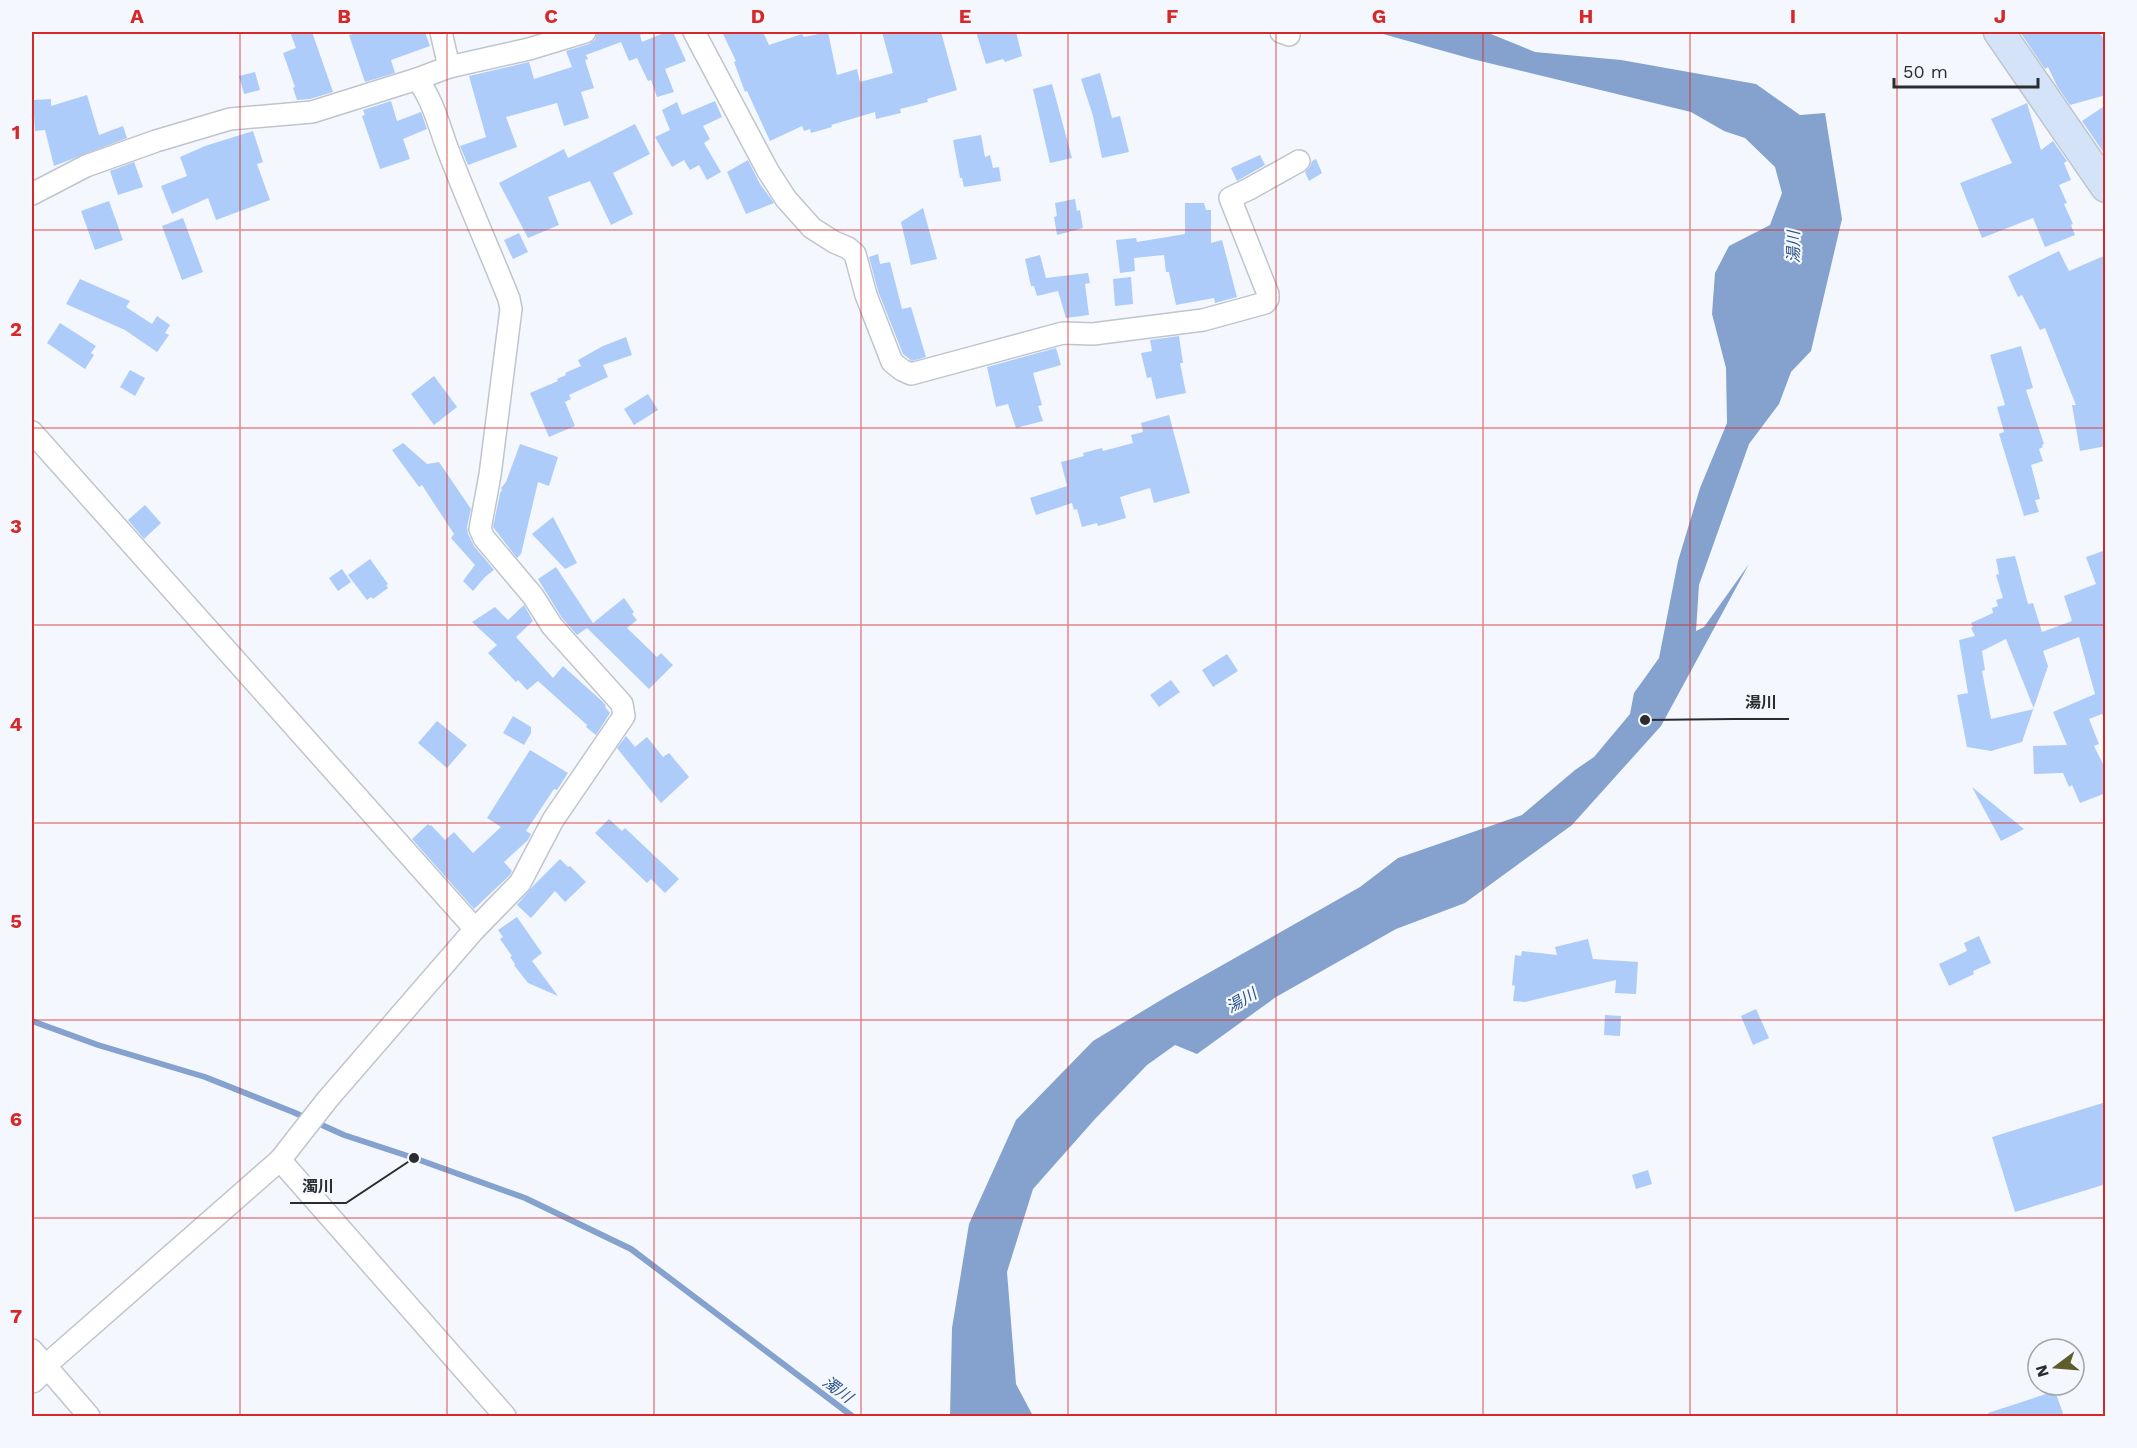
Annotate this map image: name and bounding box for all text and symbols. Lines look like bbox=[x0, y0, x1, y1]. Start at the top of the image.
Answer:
text: A bbox=[130, 4, 144, 28]
text: B bbox=[337, 4, 351, 28]
text: C bbox=[544, 4, 558, 28]
text: D bbox=[751, 4, 765, 28]
text: E bbox=[959, 4, 971, 28]
text: F bbox=[1166, 4, 1178, 28]
text: G bbox=[1372, 4, 1386, 28]
text: H bbox=[1579, 4, 1593, 28]
text: I bbox=[1790, 4, 1796, 28]
text: J bbox=[1994, 4, 2006, 28]
scale bar bbox=[1894, 51, 2038, 89]
text: 50 m bbox=[1903, 61, 1948, 82]
text: 1 bbox=[12, 120, 20, 144]
water label: 湯川 bbox=[1784, 229, 1803, 263]
text: 2 bbox=[10, 317, 22, 341]
text: 3 bbox=[10, 514, 22, 538]
callout: 湯川 bbox=[1733, 685, 1789, 719]
text: 湯川 bbox=[1745, 693, 1777, 712]
text: 4 bbox=[10, 712, 23, 736]
text: 5 bbox=[10, 909, 22, 933]
water label: 湯川 bbox=[1223, 983, 1262, 1017]
text: 6 bbox=[10, 1107, 22, 1131]
callout: 濁川 bbox=[290, 1169, 346, 1203]
text: 濁川 bbox=[302, 1177, 334, 1196]
text: 7 bbox=[10, 1304, 22, 1328]
north arrow bbox=[2026, 1337, 2086, 1397]
text: N bbox=[2031, 1363, 2053, 1379]
water label: 濁川 bbox=[819, 1372, 858, 1408]

